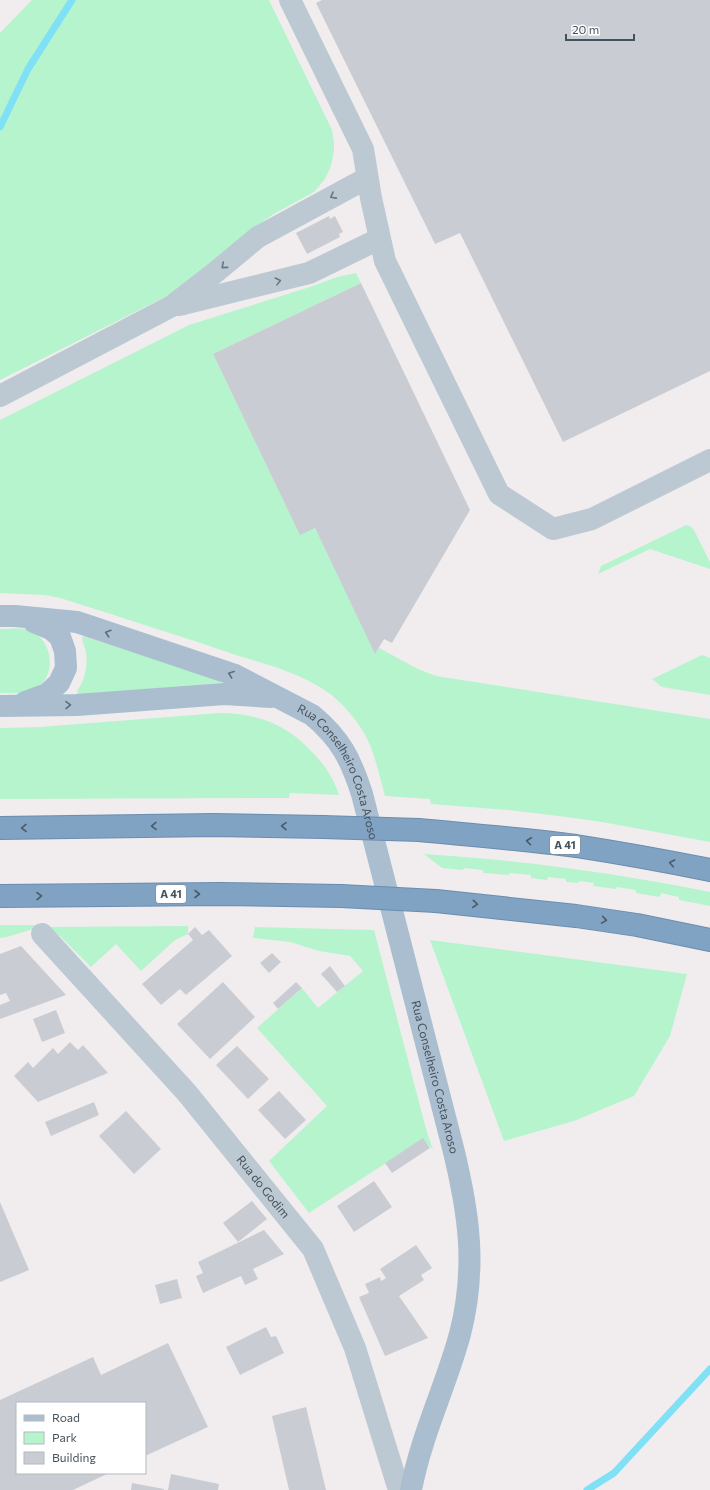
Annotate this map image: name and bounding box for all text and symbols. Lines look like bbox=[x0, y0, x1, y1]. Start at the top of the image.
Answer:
scale bar bbox=[566, 16, 634, 42]
text: 20 m bbox=[572, 22, 599, 36]
one-way arrow bbox=[330, 192, 337, 199]
one-way arrow bbox=[221, 261, 228, 268]
one-way arrow bbox=[275, 277, 281, 285]
one-way arrow bbox=[104, 629, 111, 637]
one-way arrow bbox=[227, 670, 234, 679]
one-way arrow bbox=[65, 701, 71, 709]
street label: Rua Conselheiro Costa Aroso bbox=[295, 701, 381, 841]
one-way arrow bbox=[151, 822, 157, 830]
one-way arrow bbox=[281, 822, 287, 830]
one-way arrow bbox=[21, 824, 27, 832]
road number: A 41 bbox=[550, 836, 580, 854]
one-way arrow bbox=[526, 837, 533, 846]
one-way arrow bbox=[669, 859, 675, 867]
road number: A 41 bbox=[156, 885, 186, 903]
one-way arrow bbox=[194, 890, 200, 898]
one-way arrow bbox=[36, 892, 42, 900]
one-way arrow bbox=[472, 900, 478, 909]
one-way arrow bbox=[601, 915, 607, 924]
street label: Rua Conselheiro Costa Aroso bbox=[409, 999, 462, 1155]
street label: Rua do Godim bbox=[234, 1152, 293, 1220]
legend bbox=[16, 1402, 146, 1474]
text: Road bbox=[52, 1410, 80, 1424]
text: Park bbox=[52, 1430, 78, 1444]
text: Building bbox=[52, 1450, 96, 1464]

